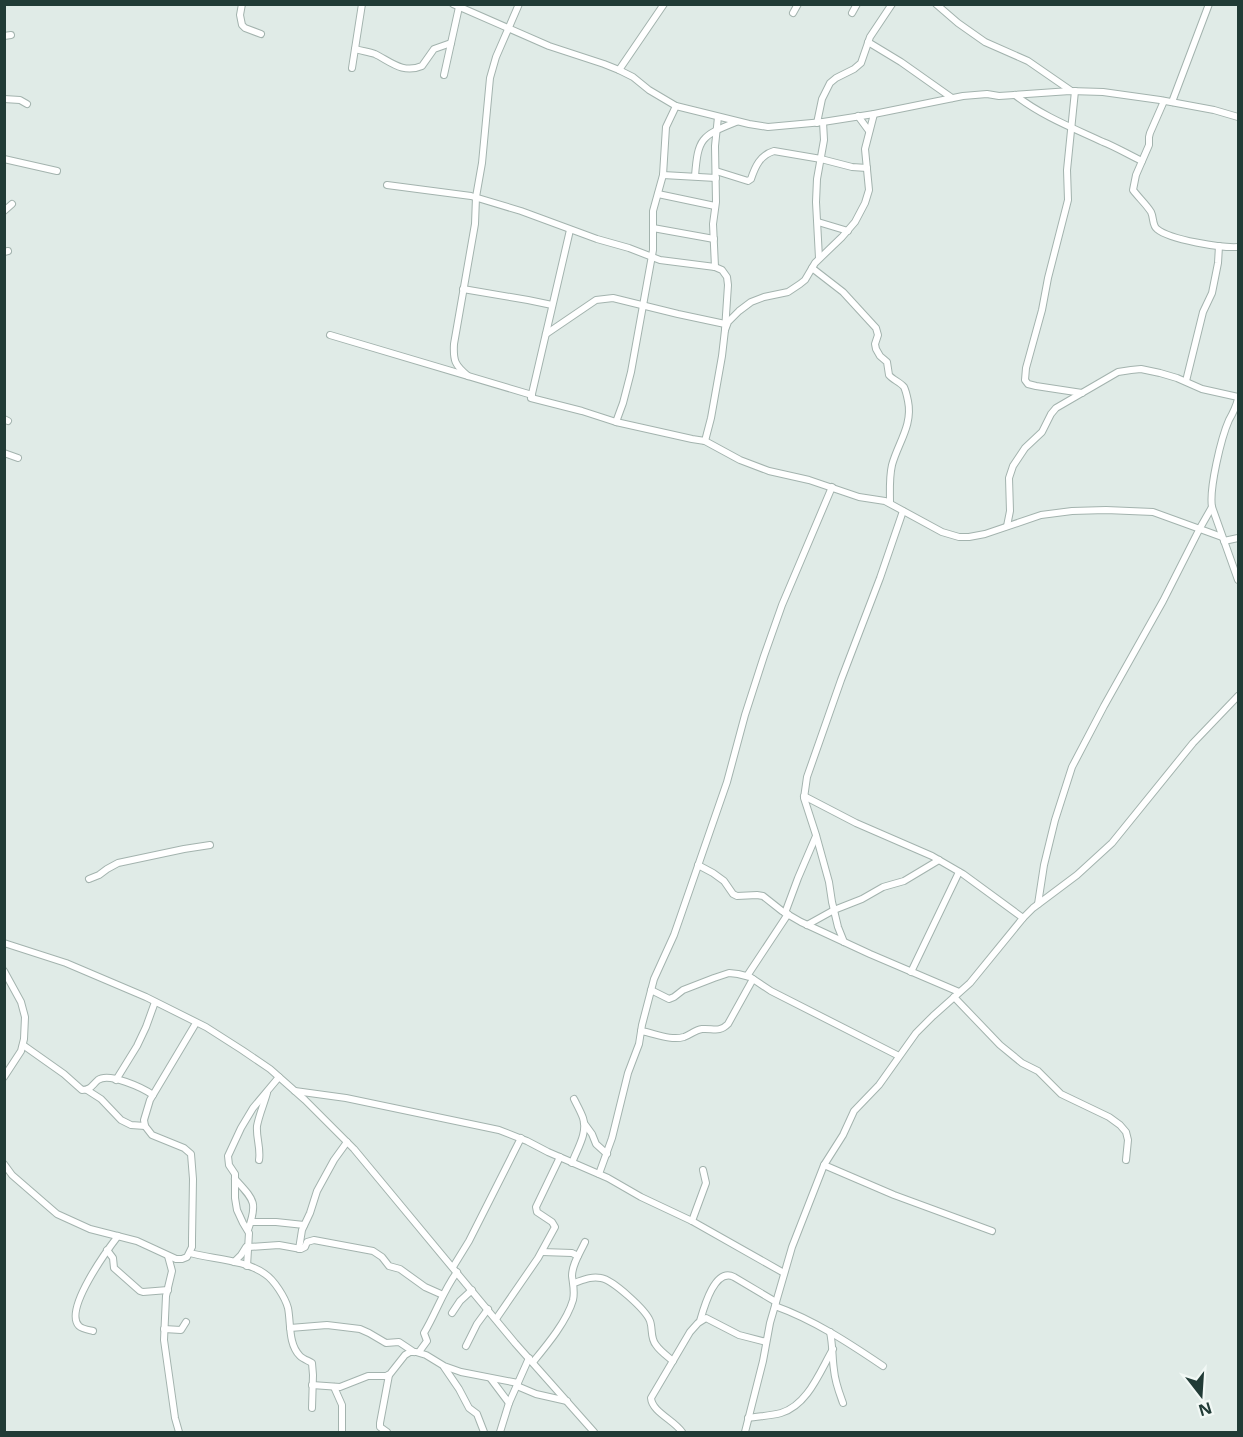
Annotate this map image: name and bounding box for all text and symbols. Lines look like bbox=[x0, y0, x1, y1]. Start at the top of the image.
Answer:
north arrow bbox=[1171, 1365, 1231, 1425]
text: N bbox=[1196, 1397, 1215, 1422]

